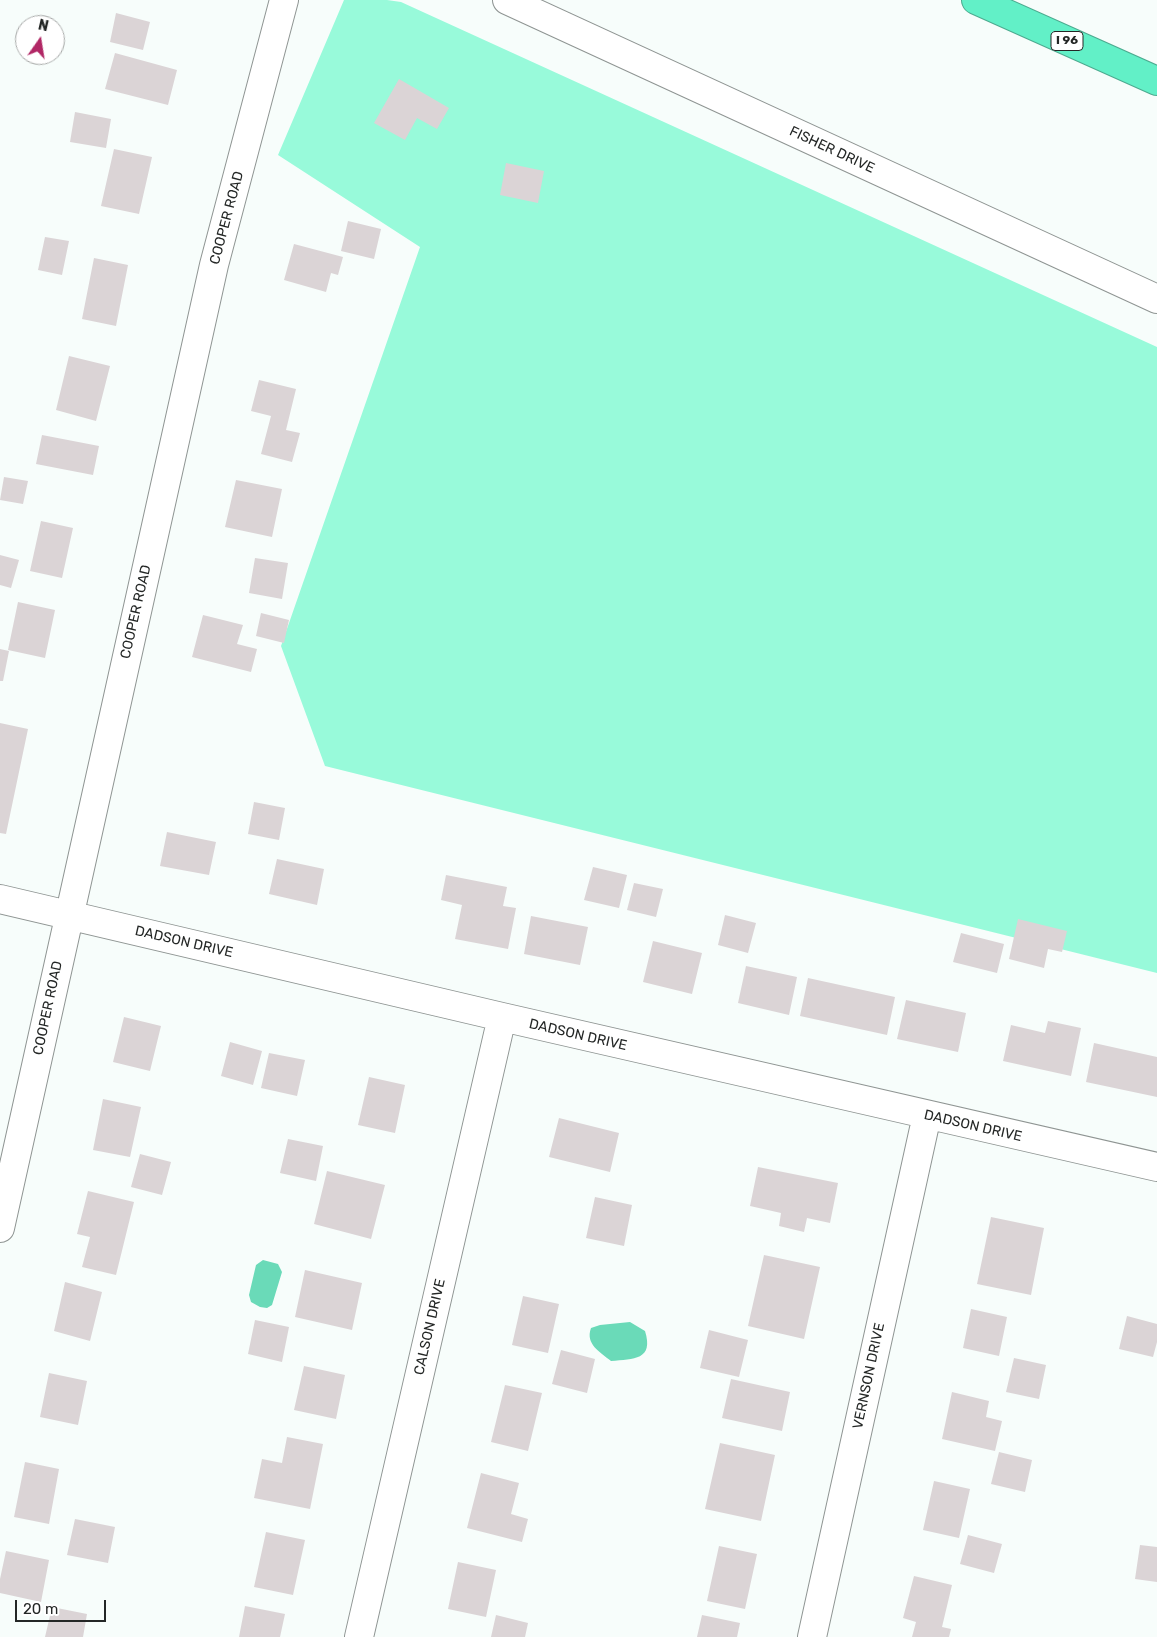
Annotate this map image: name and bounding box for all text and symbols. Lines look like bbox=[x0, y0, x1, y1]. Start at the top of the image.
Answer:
north arrow bbox=[15, 15, 65, 65]
text: N bbox=[36, 16, 50, 35]
road number: I 96 bbox=[1051, 31, 1083, 50]
street label: FISHER DRIVE bbox=[787, 123, 877, 177]
street label: COOPER ROAD bbox=[206, 170, 248, 266]
street label: COOPER ROAD bbox=[117, 563, 155, 661]
street label: DADSON DRIVE bbox=[133, 923, 235, 961]
street label: COOPER ROAD bbox=[30, 959, 66, 1057]
street label: DADSON DRIVE bbox=[527, 1016, 629, 1054]
street label: DADSON DRIVE bbox=[922, 1107, 1024, 1145]
street label: CALSON DRIVE bbox=[411, 1277, 449, 1377]
street label: VERNSON DRIVE bbox=[850, 1321, 888, 1431]
scale bar bbox=[18, 1590, 109, 1622]
text: 20 m bbox=[23, 1600, 58, 1618]

